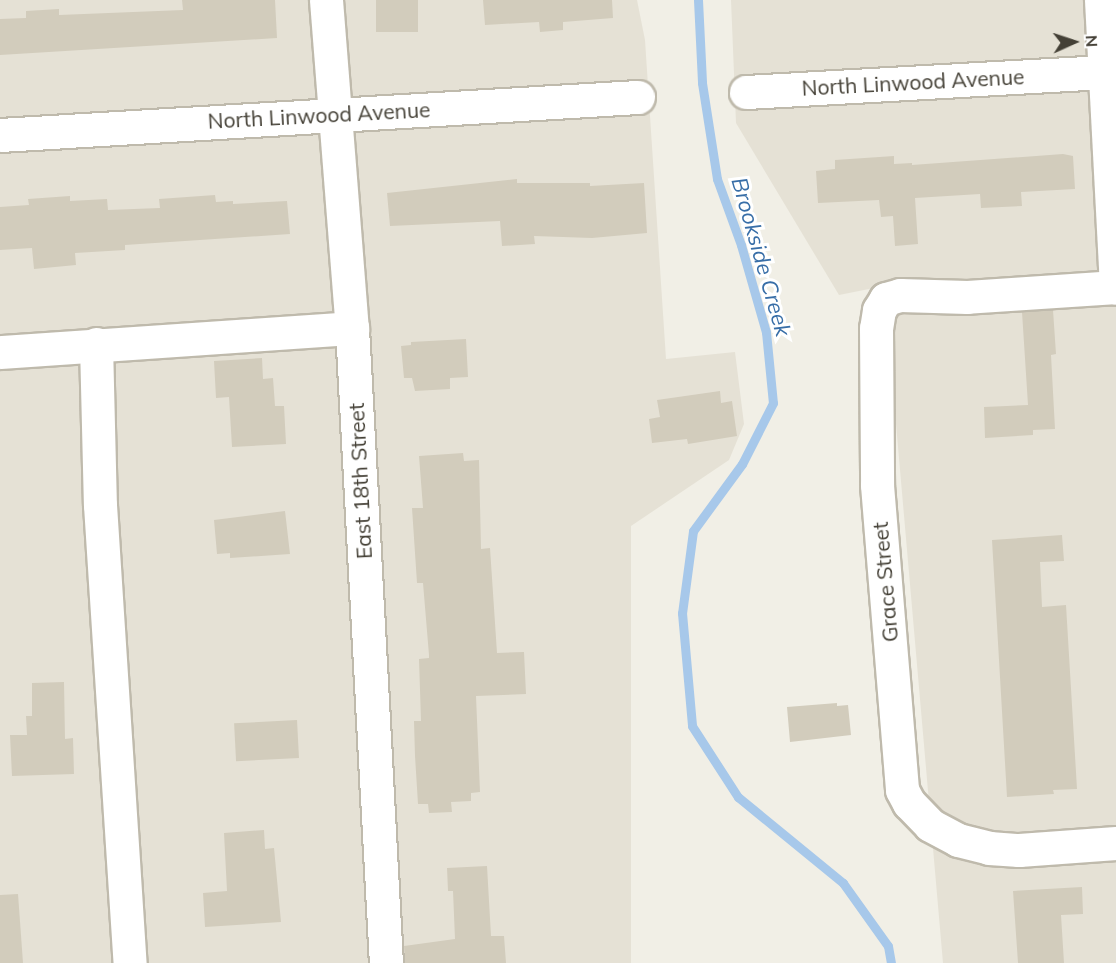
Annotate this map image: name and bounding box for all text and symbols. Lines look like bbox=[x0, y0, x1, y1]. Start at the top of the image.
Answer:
north arrow bbox=[1044, 12, 1104, 72]
text: N bbox=[1082, 34, 1102, 48]
street label: North Linwood Avenue bbox=[801, 64, 1025, 100]
street label: North Linwood Avenue bbox=[207, 97, 431, 133]
water label: Brookside Creek bbox=[726, 174, 796, 340]
street label: East 18th Street bbox=[343, 402, 377, 560]
street label: Grace Street bbox=[867, 521, 903, 643]

